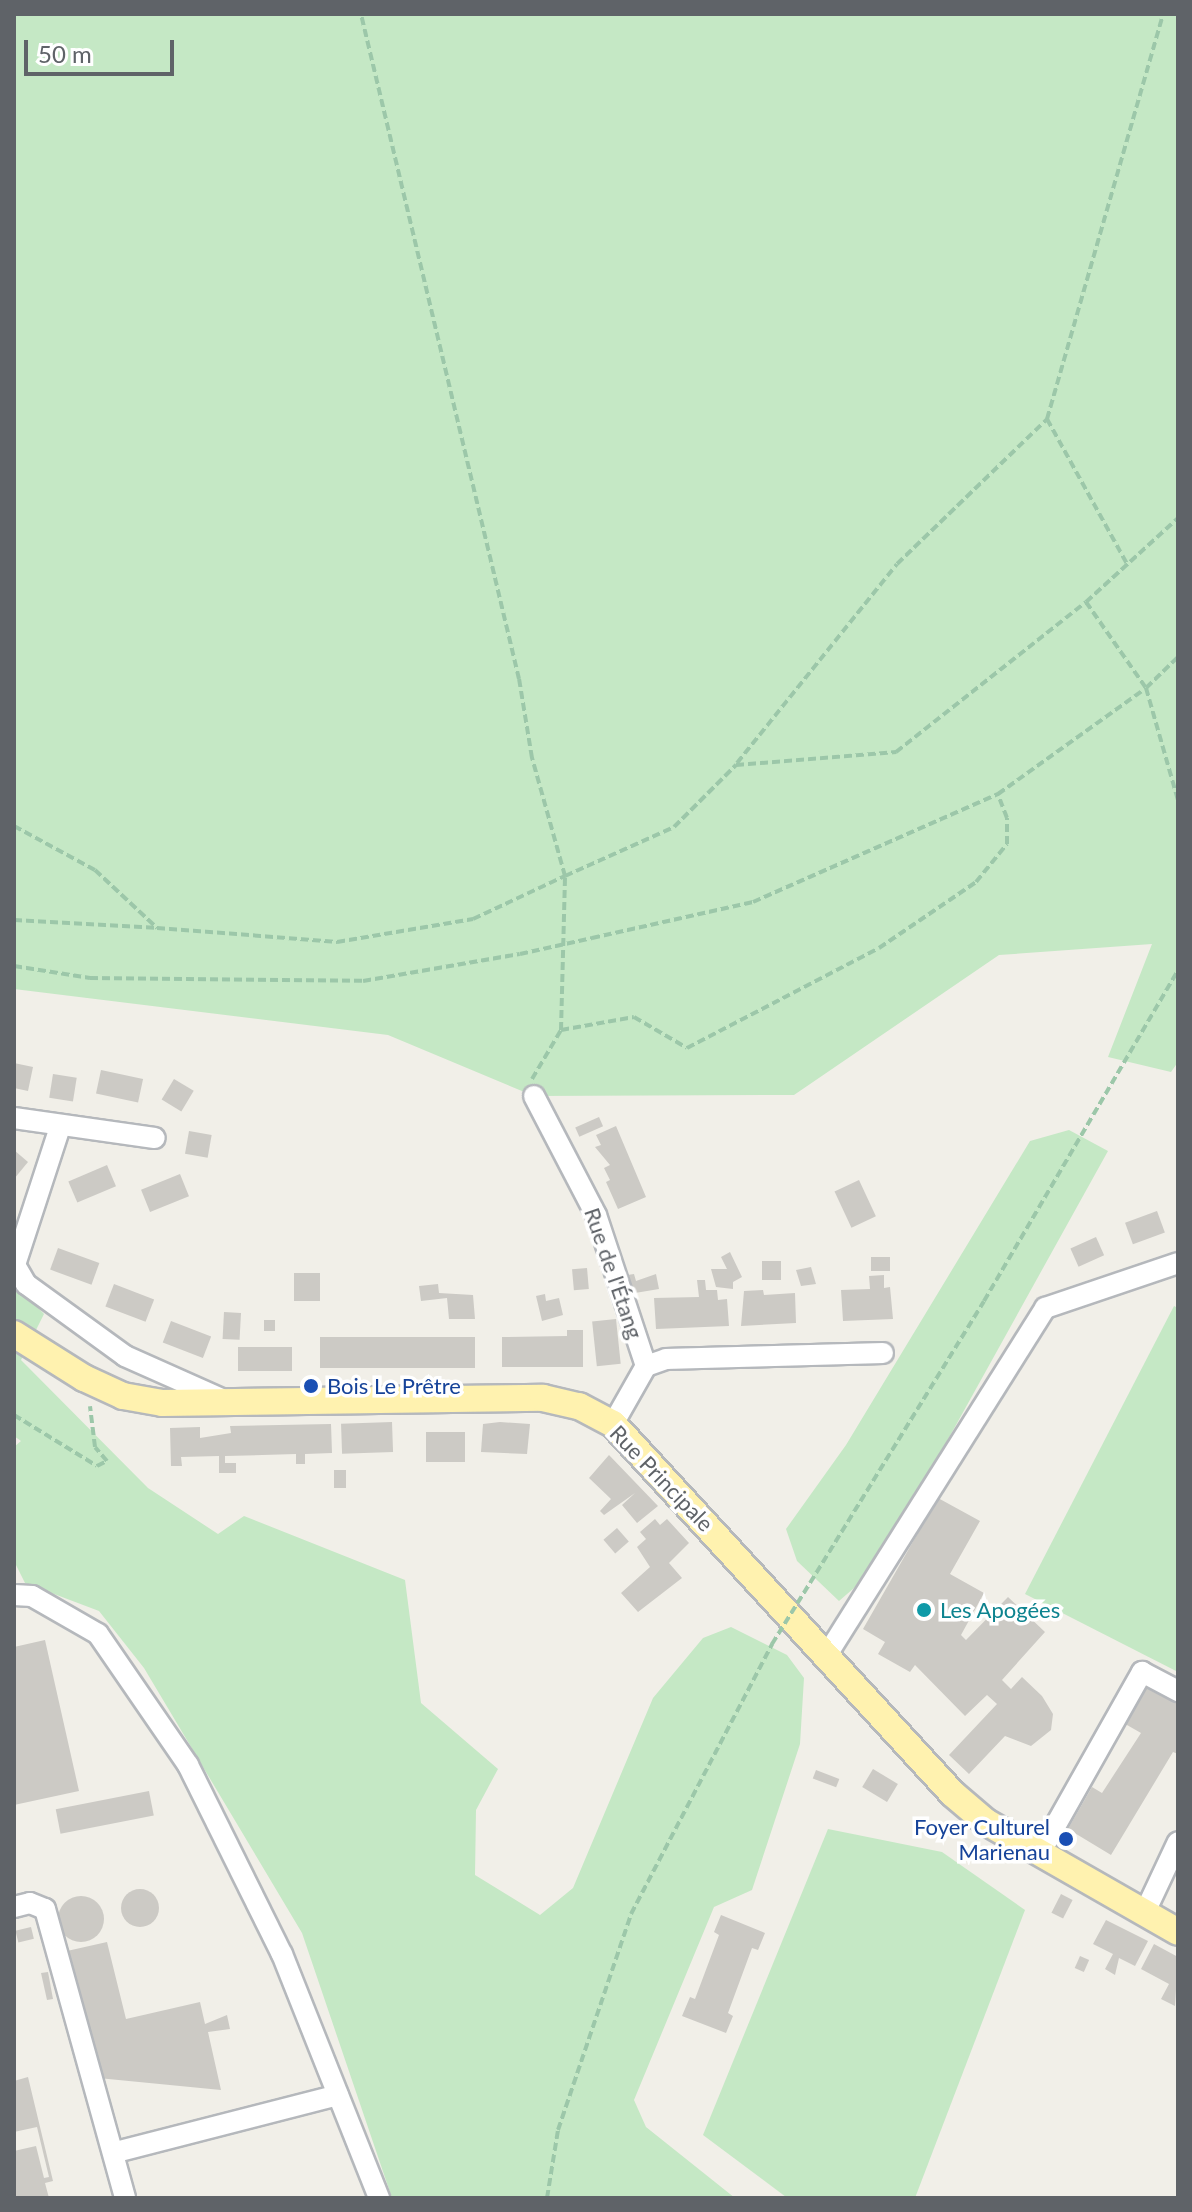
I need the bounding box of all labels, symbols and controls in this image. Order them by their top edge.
scale bar [28,24,178,74]
text: 50 m [38,39,92,68]
street label: Rue de l'Étang [579,1204,649,1342]
place label: Bois Le Prêtre [327,1373,461,1399]
marker: Bois Le Prêtre [302,1377,320,1395]
street label: Rue Principale [605,1419,719,1537]
place label: Les Apogées [940,1597,1061,1623]
marker: Les Apogées [915,1601,933,1619]
place label: Foyer Culturel Marienau [914,1813,1050,1864]
marker: Foyer Culturel Marienau [1057,1830,1075,1848]

